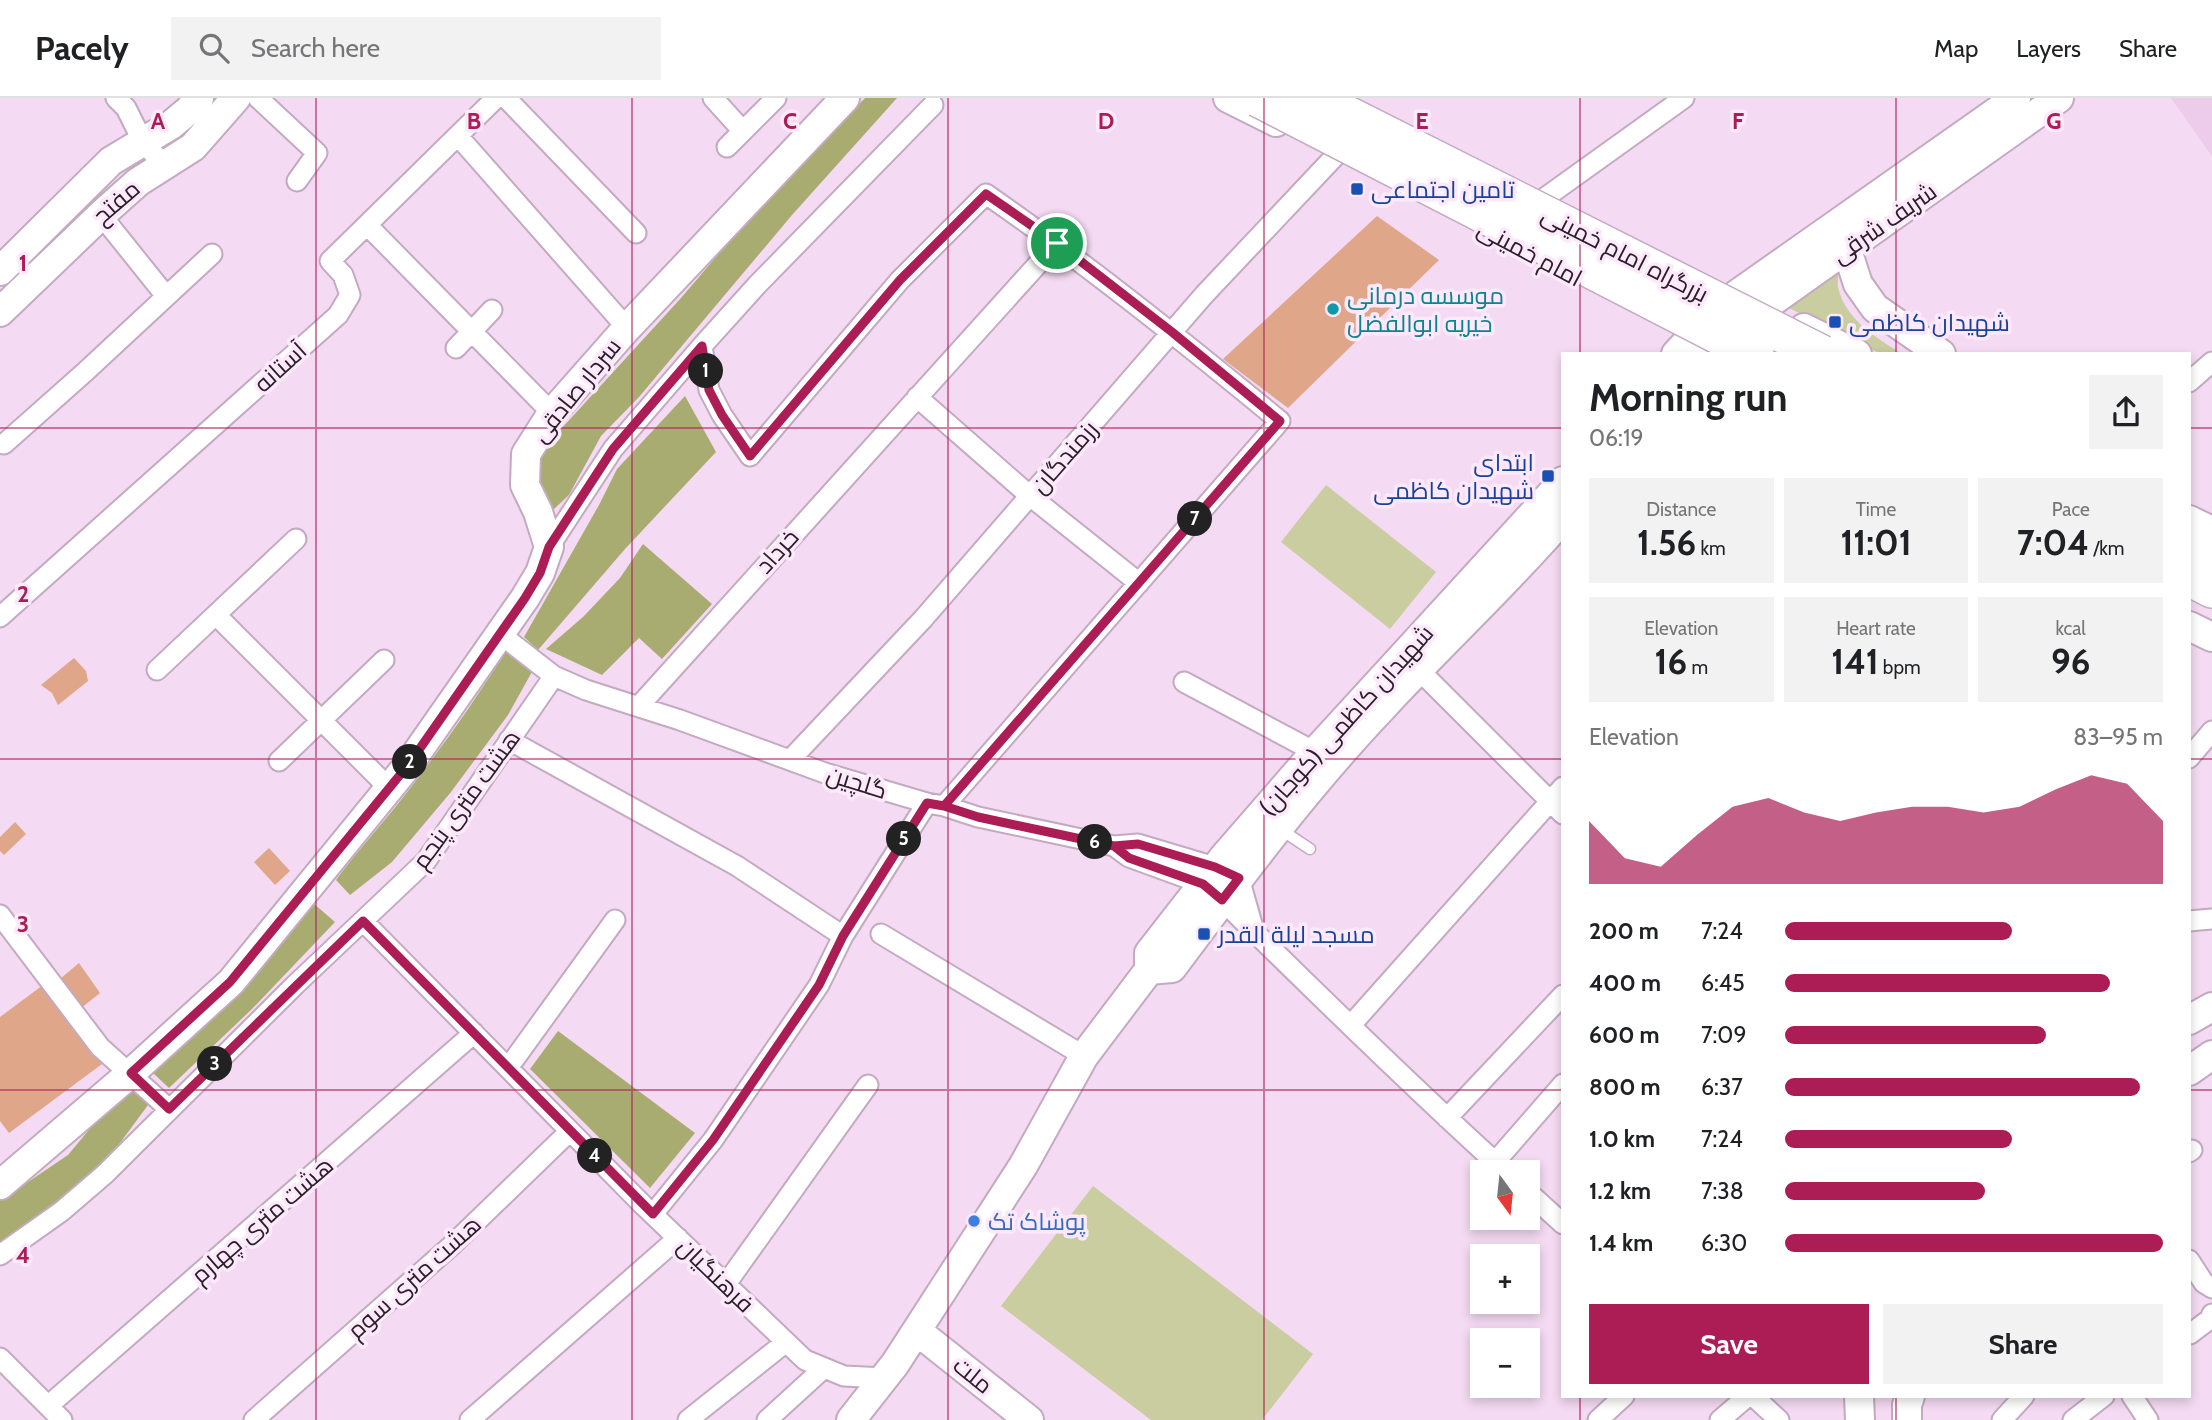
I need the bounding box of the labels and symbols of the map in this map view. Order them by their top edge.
text: A [151,107,166,135]
text: B [467,107,481,135]
text: C [783,107,797,135]
text: D [1098,107,1114,135]
text: E [1415,107,1429,135]
text: F [1732,107,1744,135]
text: G [2046,107,2062,135]
street label: مفتح [87,174,147,232]
place label: تامین اجتماعی [1371,175,1515,204]
street label: شریف شرقی [1826,176,1942,270]
marker: تامین اجتماعی [1349,181,1365,197]
street label: بزرگراه امام خمینی [1536,199,1713,310]
pin [1027,213,1087,273]
street label: امام خمینی [1472,213,1587,294]
text: 1 [19,249,27,277]
place label: موسسه درمانی خیریه ابوالفضل [1347,281,1504,338]
marker: موسسه درمانی خیریه ابوالفضل [1325,301,1341,317]
place label: شهیدان کاظمی [1849,308,2010,337]
marker: شهیدان کاظمی [1827,314,1843,330]
street label: سردار صادقی [525,332,627,448]
street label: آستانه [248,336,313,398]
pin: 1 [688,354,724,388]
street label: رزمندگان [1024,415,1104,499]
place label: ابتدای شهیدان کاظمی [1373,448,1534,505]
marker: ابتدای شهیدان کاظمی [1540,468,1556,484]
pin: 7 [1178,502,1212,536]
street label: خرداد [749,523,805,579]
text: 2 [17,580,29,608]
street label: شهیدان کاظمی (کوجان) [1253,619,1439,821]
street label: هشت متری پنجم [406,724,528,875]
pin: 2 [392,744,428,780]
street label: گلچین [823,759,891,807]
pin: 5 [886,822,922,856]
pin: 6 [1078,824,1112,860]
text: 3 [17,910,29,938]
place label: مسجد لیلة القدر [1216,920,1375,949]
marker: مسجد لیلة القدر [1196,926,1212,942]
pin: 3 [198,1046,232,1082]
pin: 4 [578,1138,612,1174]
street label: هشت متری چهارم [185,1150,340,1291]
north arrow [1470,1160,1540,1230]
place label: پوشاک تک [988,1207,1086,1238]
street label: هشت متری سوم [341,1209,488,1346]
marker: پوشاک تک [966,1213,982,1229]
street label: فرهنگیان [672,1232,760,1318]
text: 4 [16,1241,30,1269]
street label: ملت [947,1350,999,1400]

